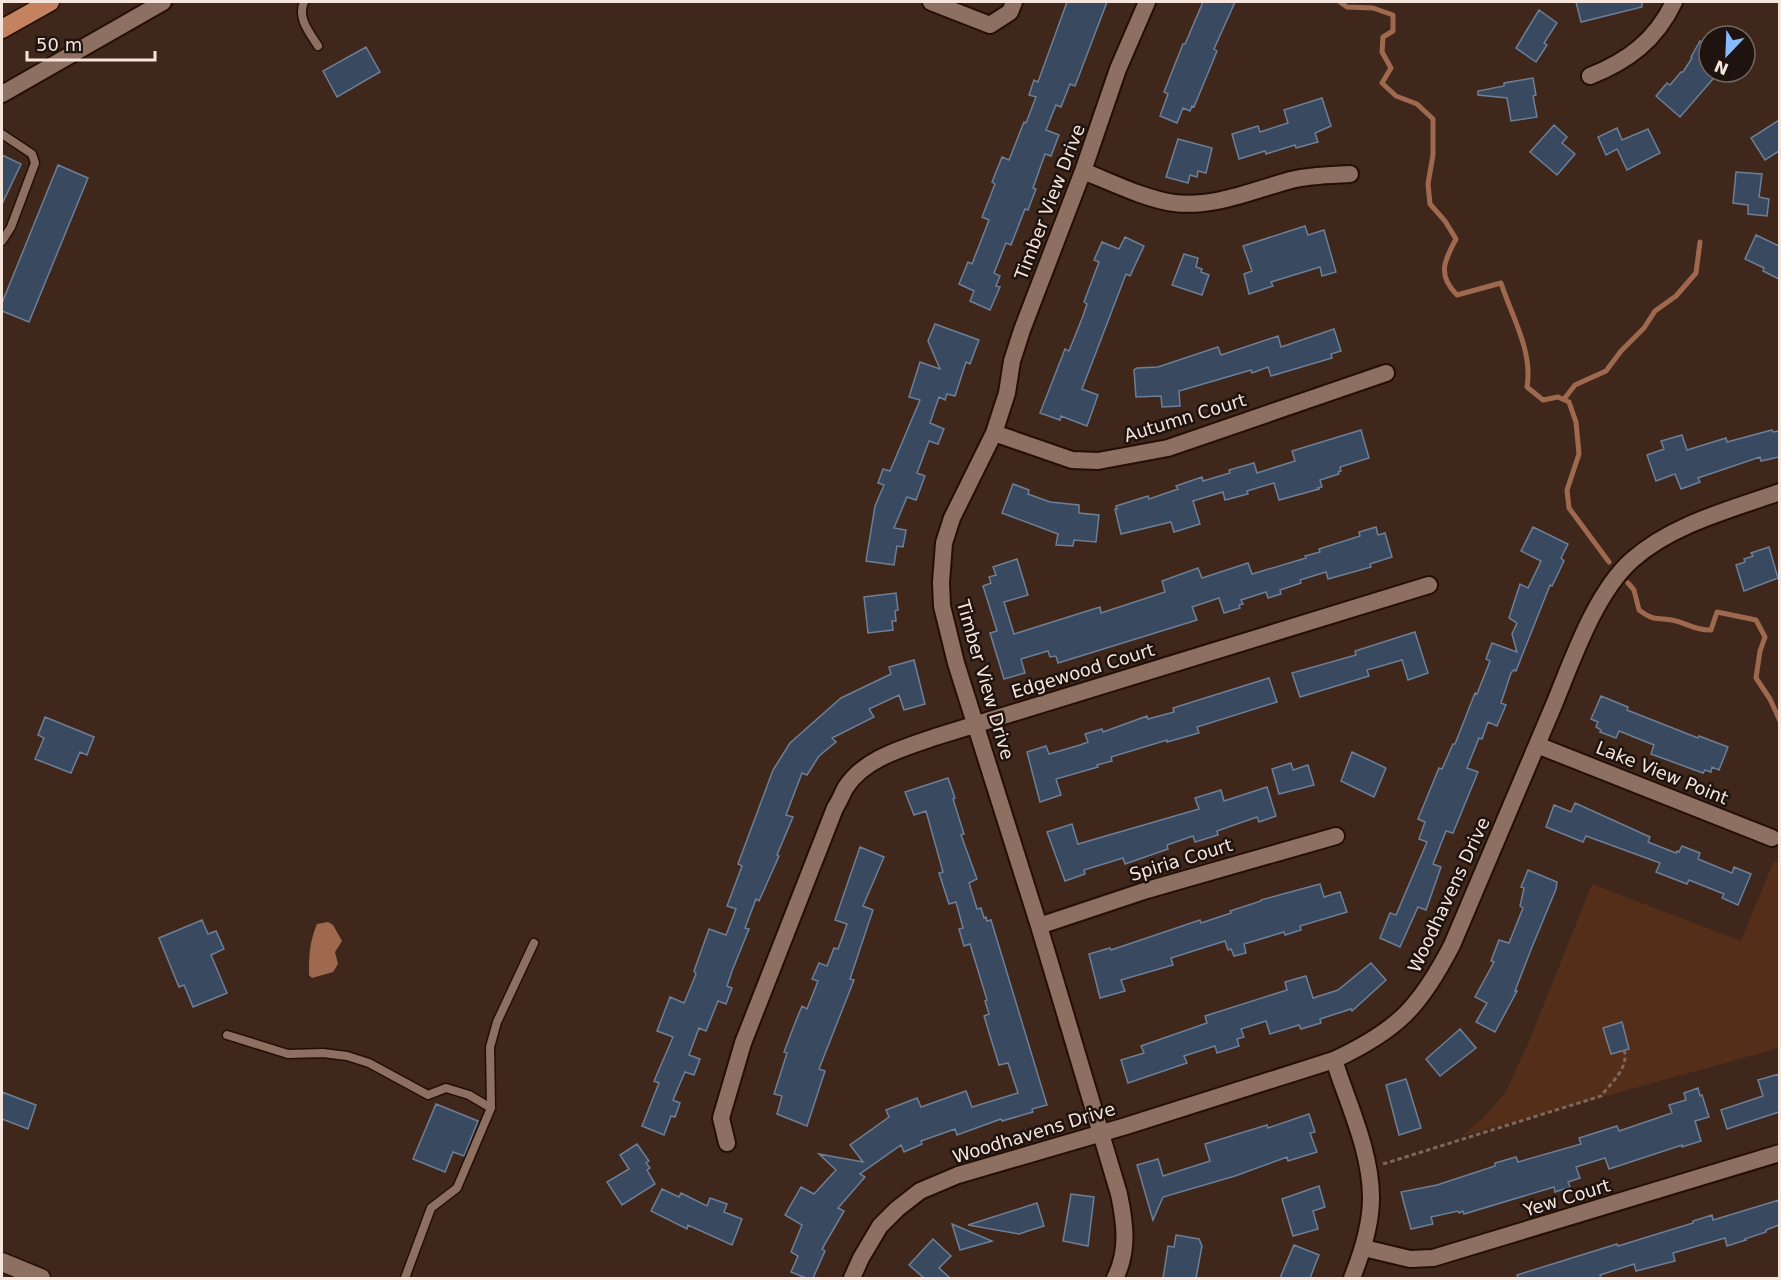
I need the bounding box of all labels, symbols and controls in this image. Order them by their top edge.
scale bar [27,24,154,62]
north arrow [1697,24,1757,84]
text: 50 m [36,34,82,55]
text: N [1711,56,1731,79]
street label: Timber View Drive [1010,121,1089,284]
street label: Autumn Court [1121,389,1248,446]
street label: Timber View Drive [952,597,1018,762]
street label: Edgewood Court [1009,639,1157,702]
street label: Lake View Point [1593,736,1731,809]
street label: Woodhavens Drive [1403,814,1494,976]
street label: Spiria Court [1127,834,1235,885]
street label: Woodhavens Drive [950,1098,1118,1167]
street label: Yew Court [1520,1174,1613,1221]

